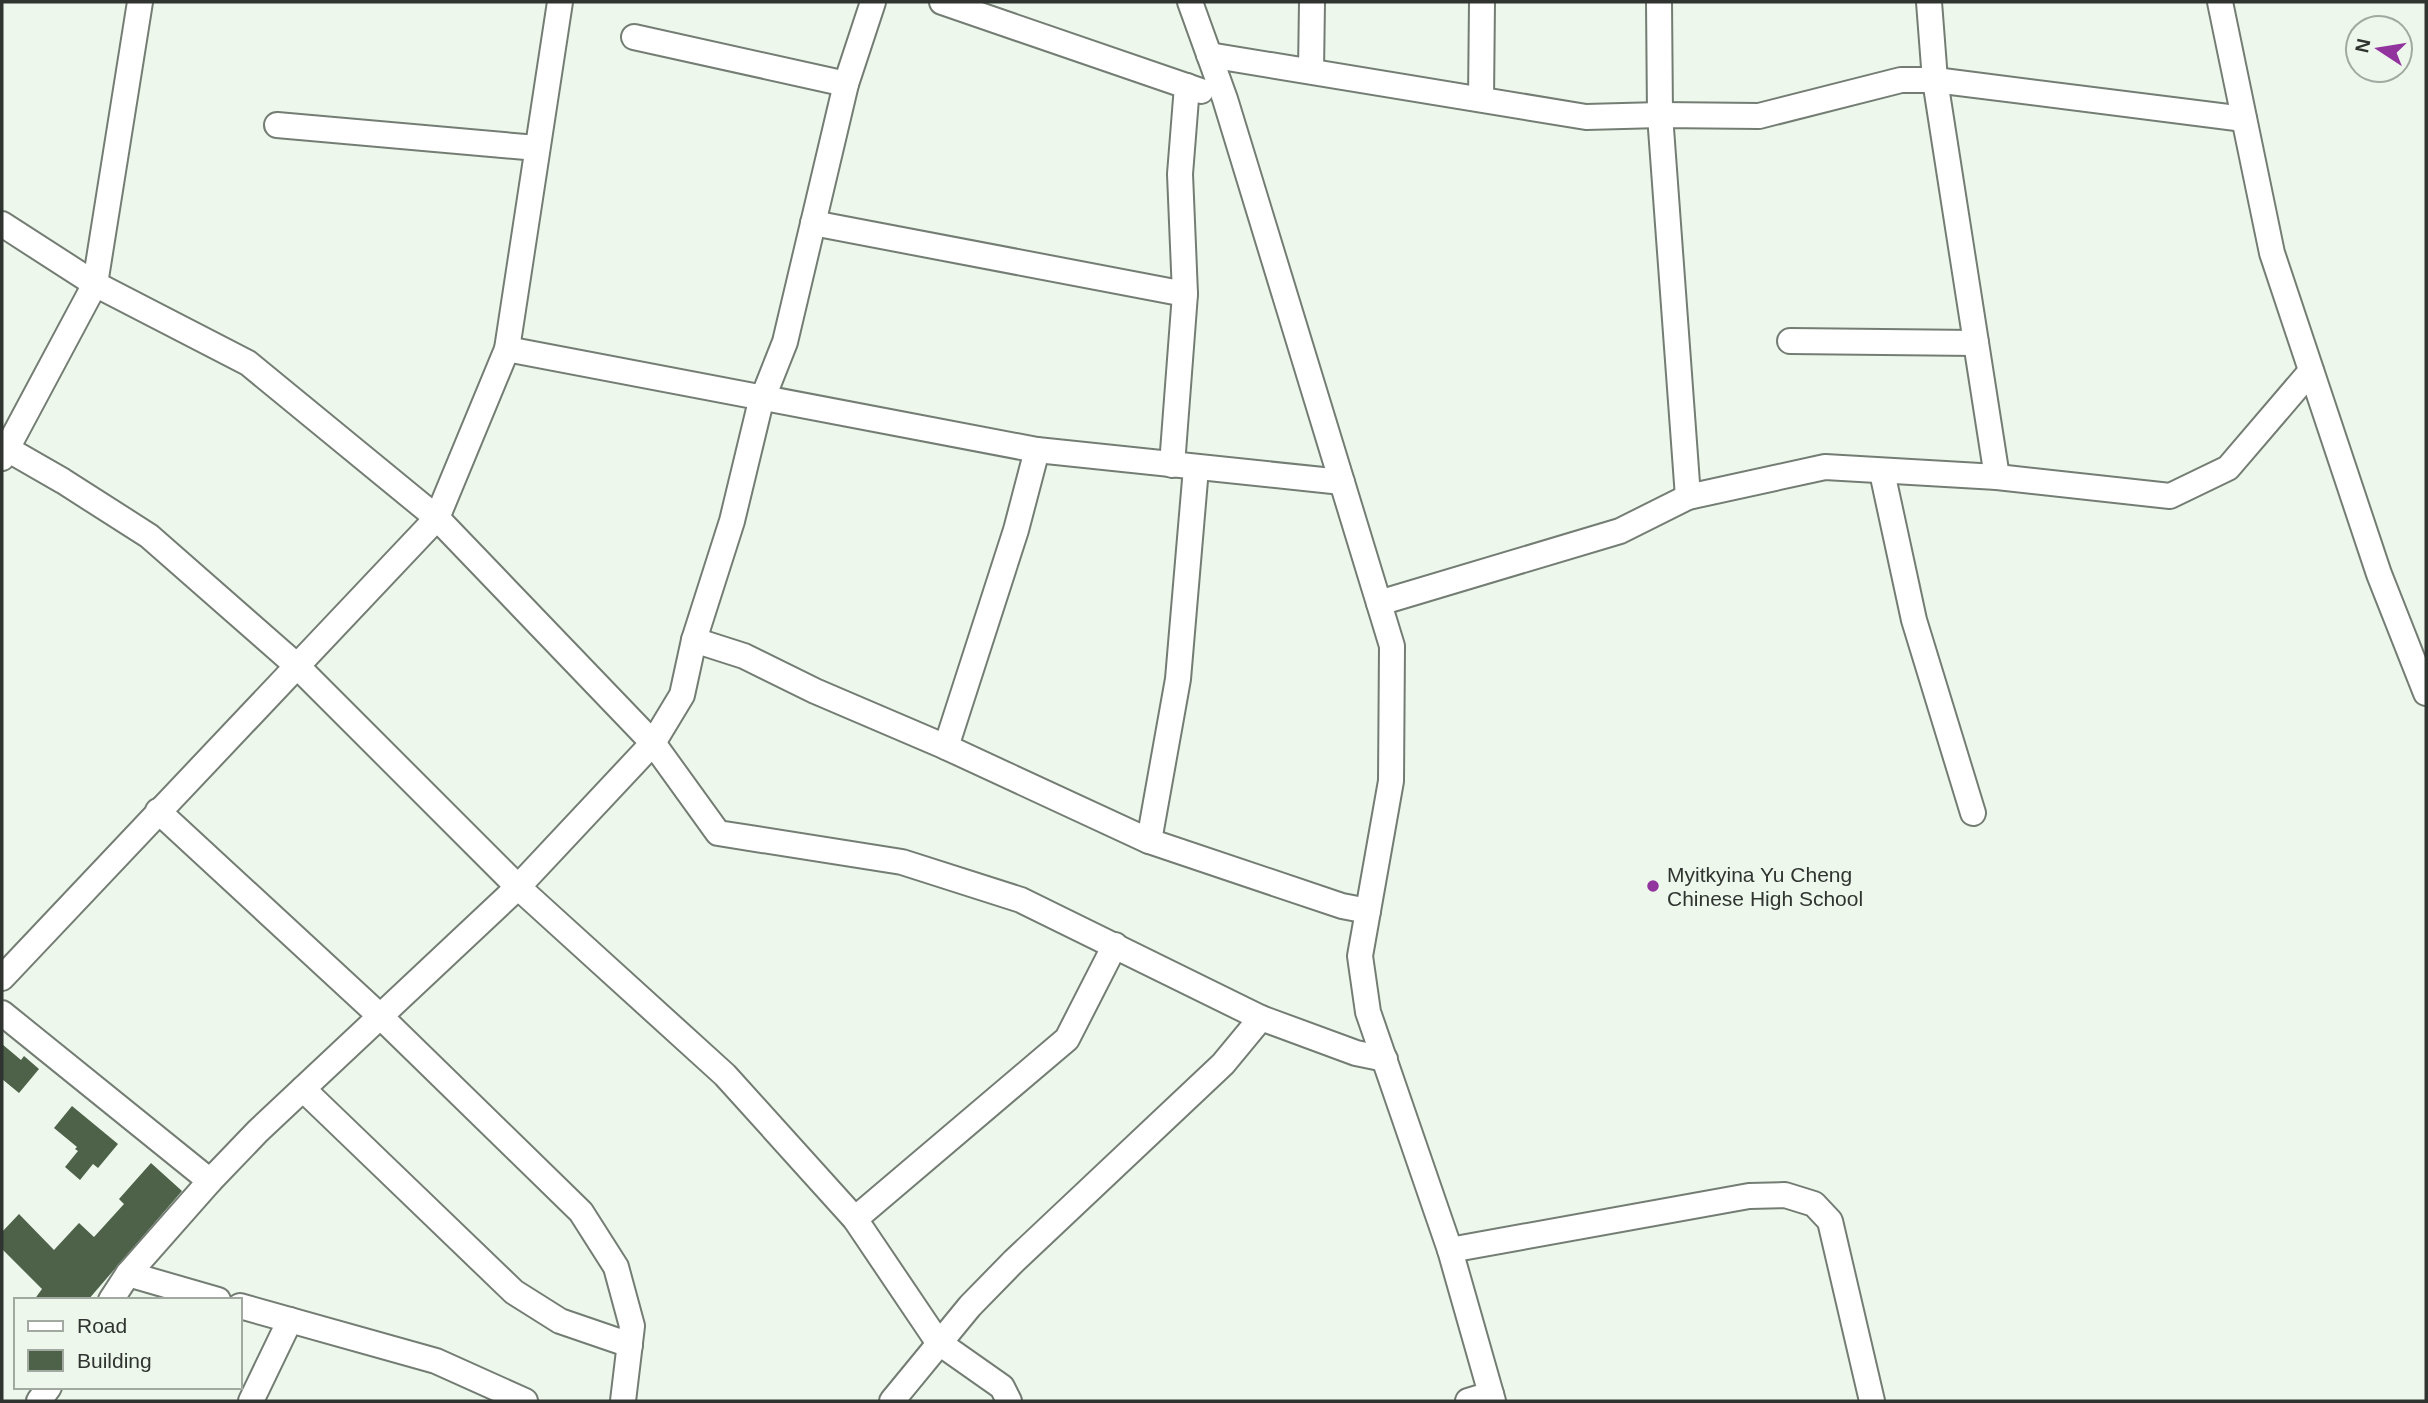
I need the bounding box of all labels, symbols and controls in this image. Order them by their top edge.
north arrow [2344,14,2414,84]
text: N [2351,37,2375,54]
place label: Myitkyina Yu Cheng Chinese High School [1667,863,1863,910]
marker: Myitkyina Yu Cheng Chinese High School [1645,878,1661,894]
legend [14,1298,242,1389]
text: Road [77,1314,127,1337]
text: Building [77,1349,152,1372]

